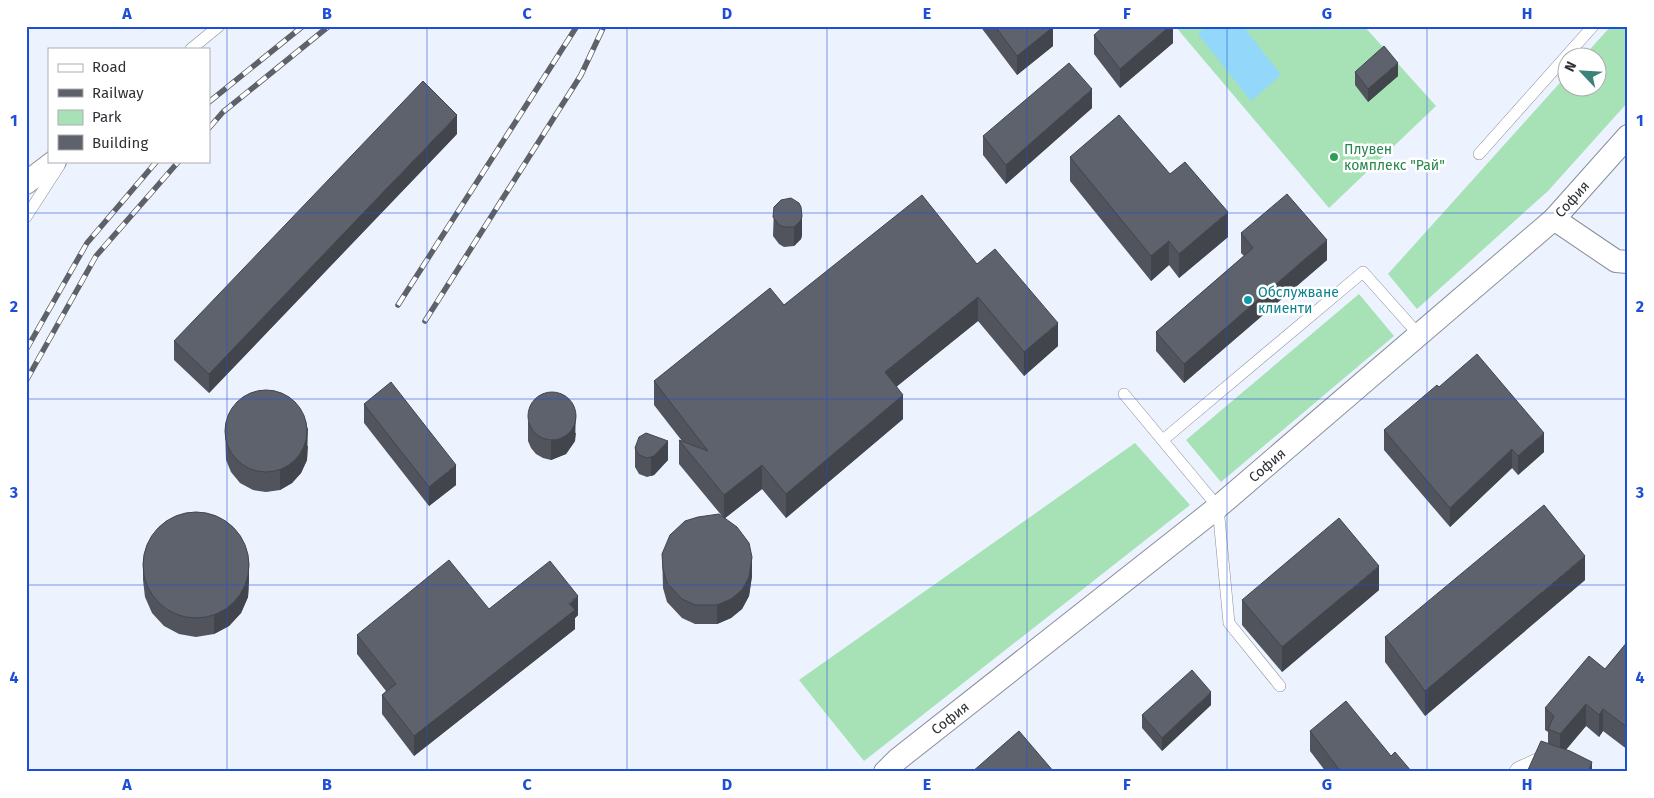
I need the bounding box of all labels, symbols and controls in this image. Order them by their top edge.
text: A [121,4,132,23]
text: B [322,4,332,23]
text: C [522,4,532,23]
text: D [722,4,732,23]
text: E [923,4,931,23]
text: F [1123,4,1131,23]
text: G [1322,4,1332,23]
text: H [1522,4,1532,23]
legend [48,48,210,162]
north arrow [1556,48,1606,98]
text: Road [92,58,127,76]
text: N [1561,59,1580,75]
text: Railway [92,84,144,102]
text: Park [92,108,122,126]
text: 1 [10,111,18,130]
text: 1 [1636,111,1644,130]
text: Building [92,134,148,152]
place label: Плувен комплекс "Рай" [1344,141,1445,174]
marker: Плувен комплекс "Рай" [1328,151,1340,163]
street label: София [1552,178,1593,221]
place label: Обслужване клиенти [1258,284,1339,317]
marker: Обслужване клиенти [1242,294,1254,306]
text: 2 [10,297,18,316]
text: 2 [1636,297,1644,316]
street label: София [1245,445,1289,486]
text: 3 [9,483,18,502]
text: 3 [1635,483,1644,502]
text: 4 [9,668,19,687]
text: 4 [1635,668,1645,687]
street label: София [928,698,973,738]
text: A [121,775,132,794]
text: B [322,775,332,794]
text: C [522,775,532,794]
text: D [722,775,732,794]
text: E [923,775,931,794]
text: F [1123,775,1131,794]
text: G [1322,775,1332,794]
text: H [1522,775,1532,794]

